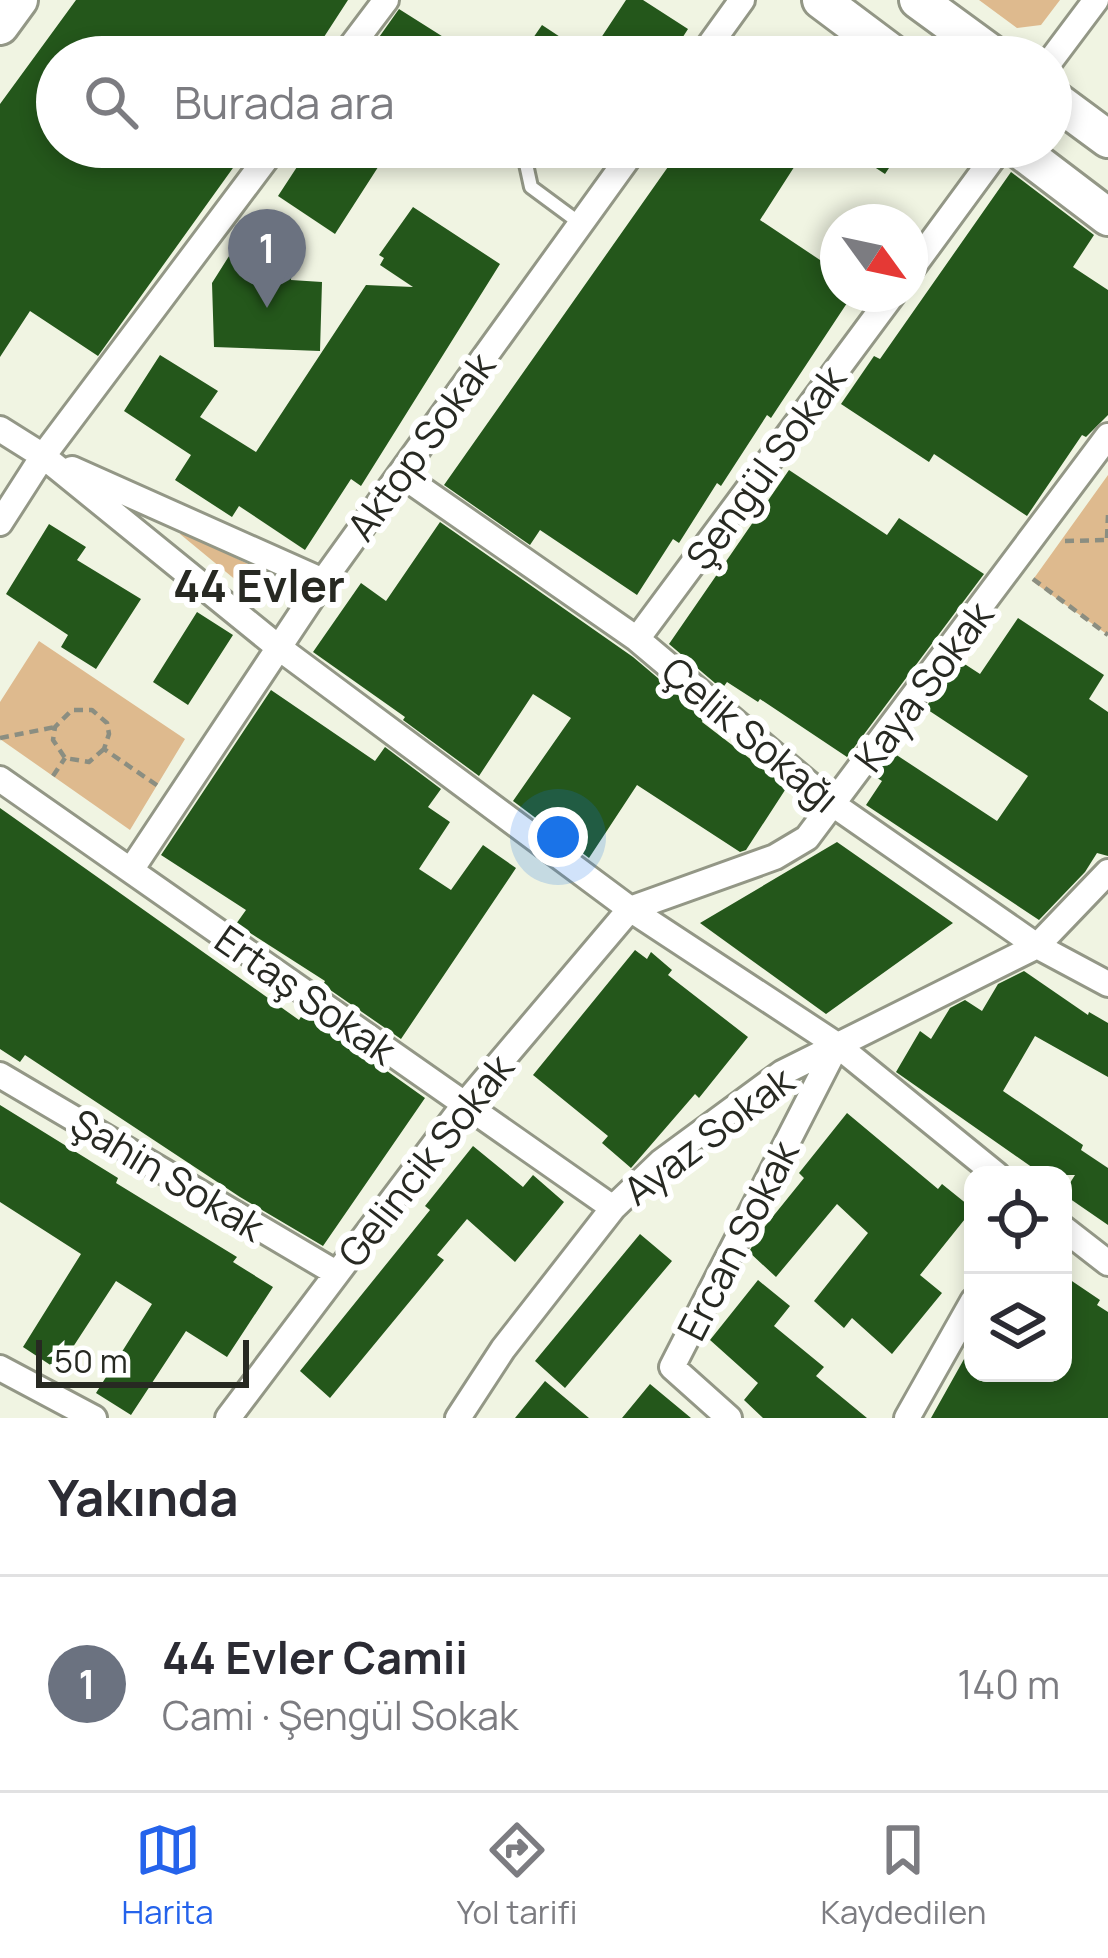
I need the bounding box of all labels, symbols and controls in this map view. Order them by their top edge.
search box [36,36,1072,168]
icon: search [78,69,144,135]
text: Burada ara [174,71,395,133]
north arrow [820,204,928,312]
pin: 1 [228,209,306,308]
street label: Aktop Sokak [333,340,508,551]
street label: Şengül Sokak [673,353,858,580]
district label: 44 Evler [173,554,345,616]
street label: Kaya Sokak [841,588,1006,782]
street label: Çelik Sokağı [651,644,851,824]
your location [528,807,588,867]
street label: Ertaş Sokak [205,912,409,1077]
street label: Gelincik Sokak [325,1041,526,1278]
street label: Ayaz Sokak [612,1052,805,1217]
street label: Şahin Sokak [61,1095,276,1254]
street label: Ercan Sokak [664,1129,811,1349]
map controls [964,1166,1072,1382]
button: locate [964,1166,1072,1274]
button: layers [964,1274,1072,1382]
scale bar [36,1334,249,1387]
text: 50 m [54,1338,128,1383]
text: Yakında [48,1462,239,1531]
text: 44 Evler Camii [162,1626,468,1688]
text: 1 [78,1657,96,1711]
text: 140 m [957,1657,1060,1711]
text: Cami · Şengül Sokak [162,1688,518,1742]
tab: Harita [122,1817,214,1934]
tab: Yol tarifi [457,1817,577,1934]
tab: Kaydedilen [821,1817,986,1934]

